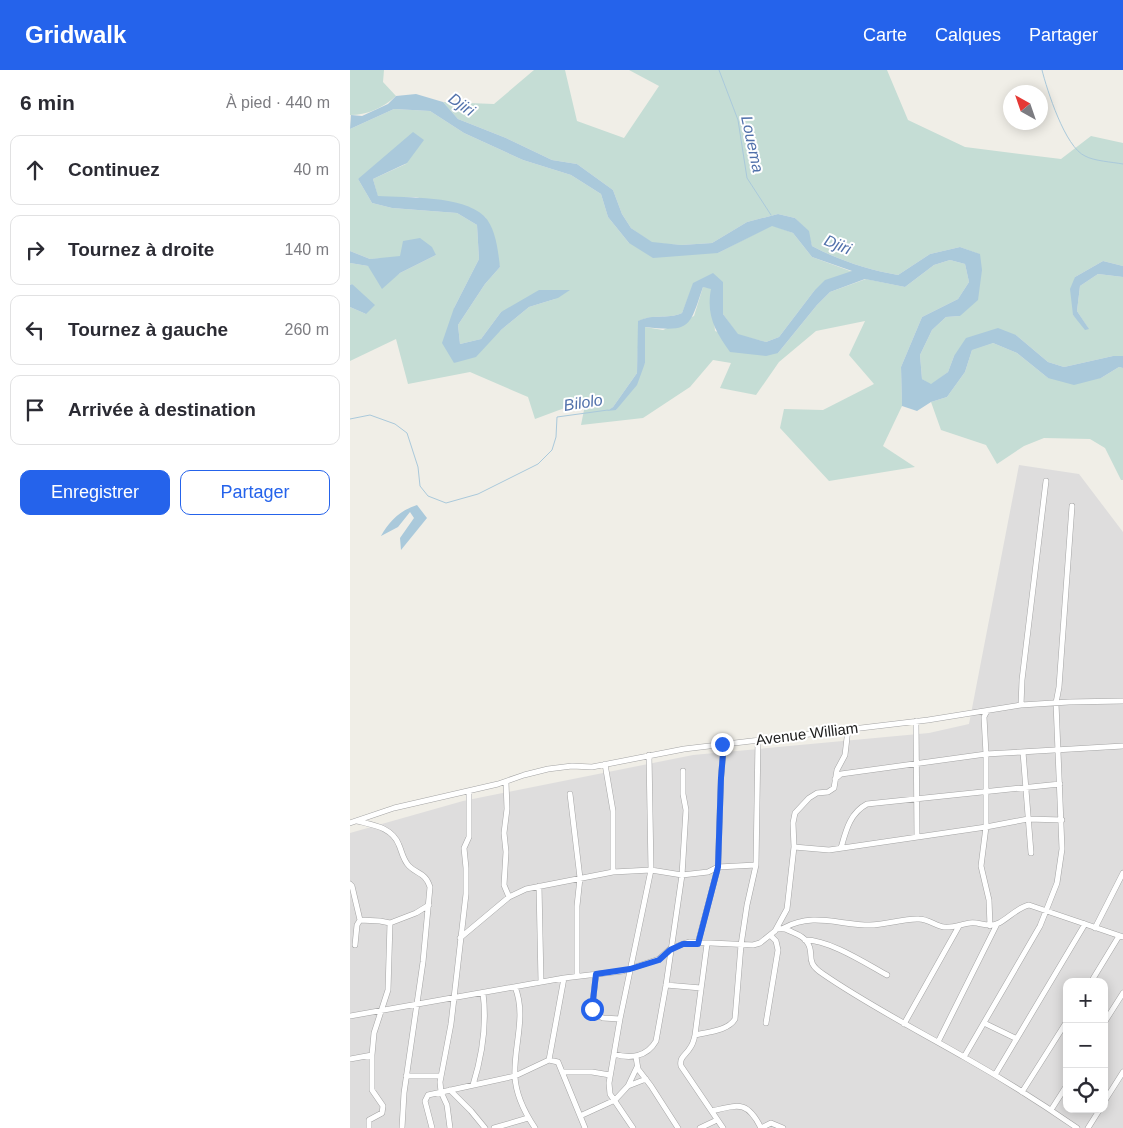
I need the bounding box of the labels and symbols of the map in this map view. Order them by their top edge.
north arrow [1003,85,1048,130]
water label: Djiri [446,90,478,120]
water label: Louema [738,114,767,174]
water label: Djiri [822,231,854,258]
water label: Bilolo [562,391,604,414]
street label: Avenue William [755,719,859,748]
route end [711,733,734,756]
route start [581,998,604,1021]

